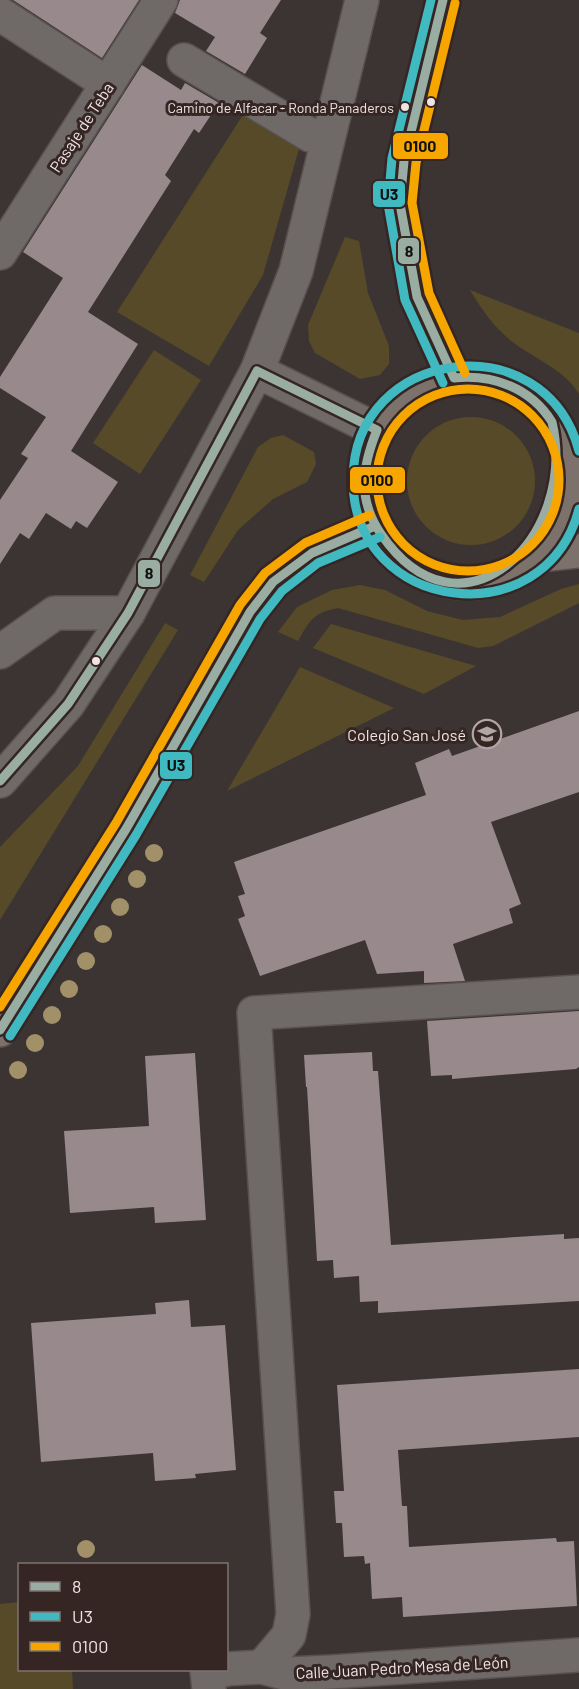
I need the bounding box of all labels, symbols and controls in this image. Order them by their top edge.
street label: Pasaje de Teba [45,79,117,175]
unlabelled marker [425,96,437,108]
place label: Camino de Alfacar - Ronda Panaderos [167,99,394,116]
marker: Camino de Alfacar - Ronda Panaderos [399,101,411,113]
line badge: 0100 [392,132,449,160]
text: 0100 [404,136,436,155]
line badge: U3 [372,180,406,208]
text: U3 [380,184,398,203]
line badge: 8 [397,237,420,265]
text: 8 [405,241,414,260]
line badge: 0100 [349,466,406,494]
text: 0100 [361,470,393,489]
line badge: 8 [137,559,161,588]
text: 8 [145,563,154,582]
unlabelled marker [90,655,102,667]
school or university icon: Colegio San José [471,718,503,750]
place label: Colegio San José [347,725,466,744]
line badge: U3 [159,751,193,780]
text: U3 [167,755,185,774]
legend [18,1563,228,1671]
text: 8 [72,1575,81,1597]
text: U3 [72,1605,93,1627]
text: 0100 [72,1635,108,1657]
street label: Calle Juan Pedro Mesa de León [295,1652,509,1682]

